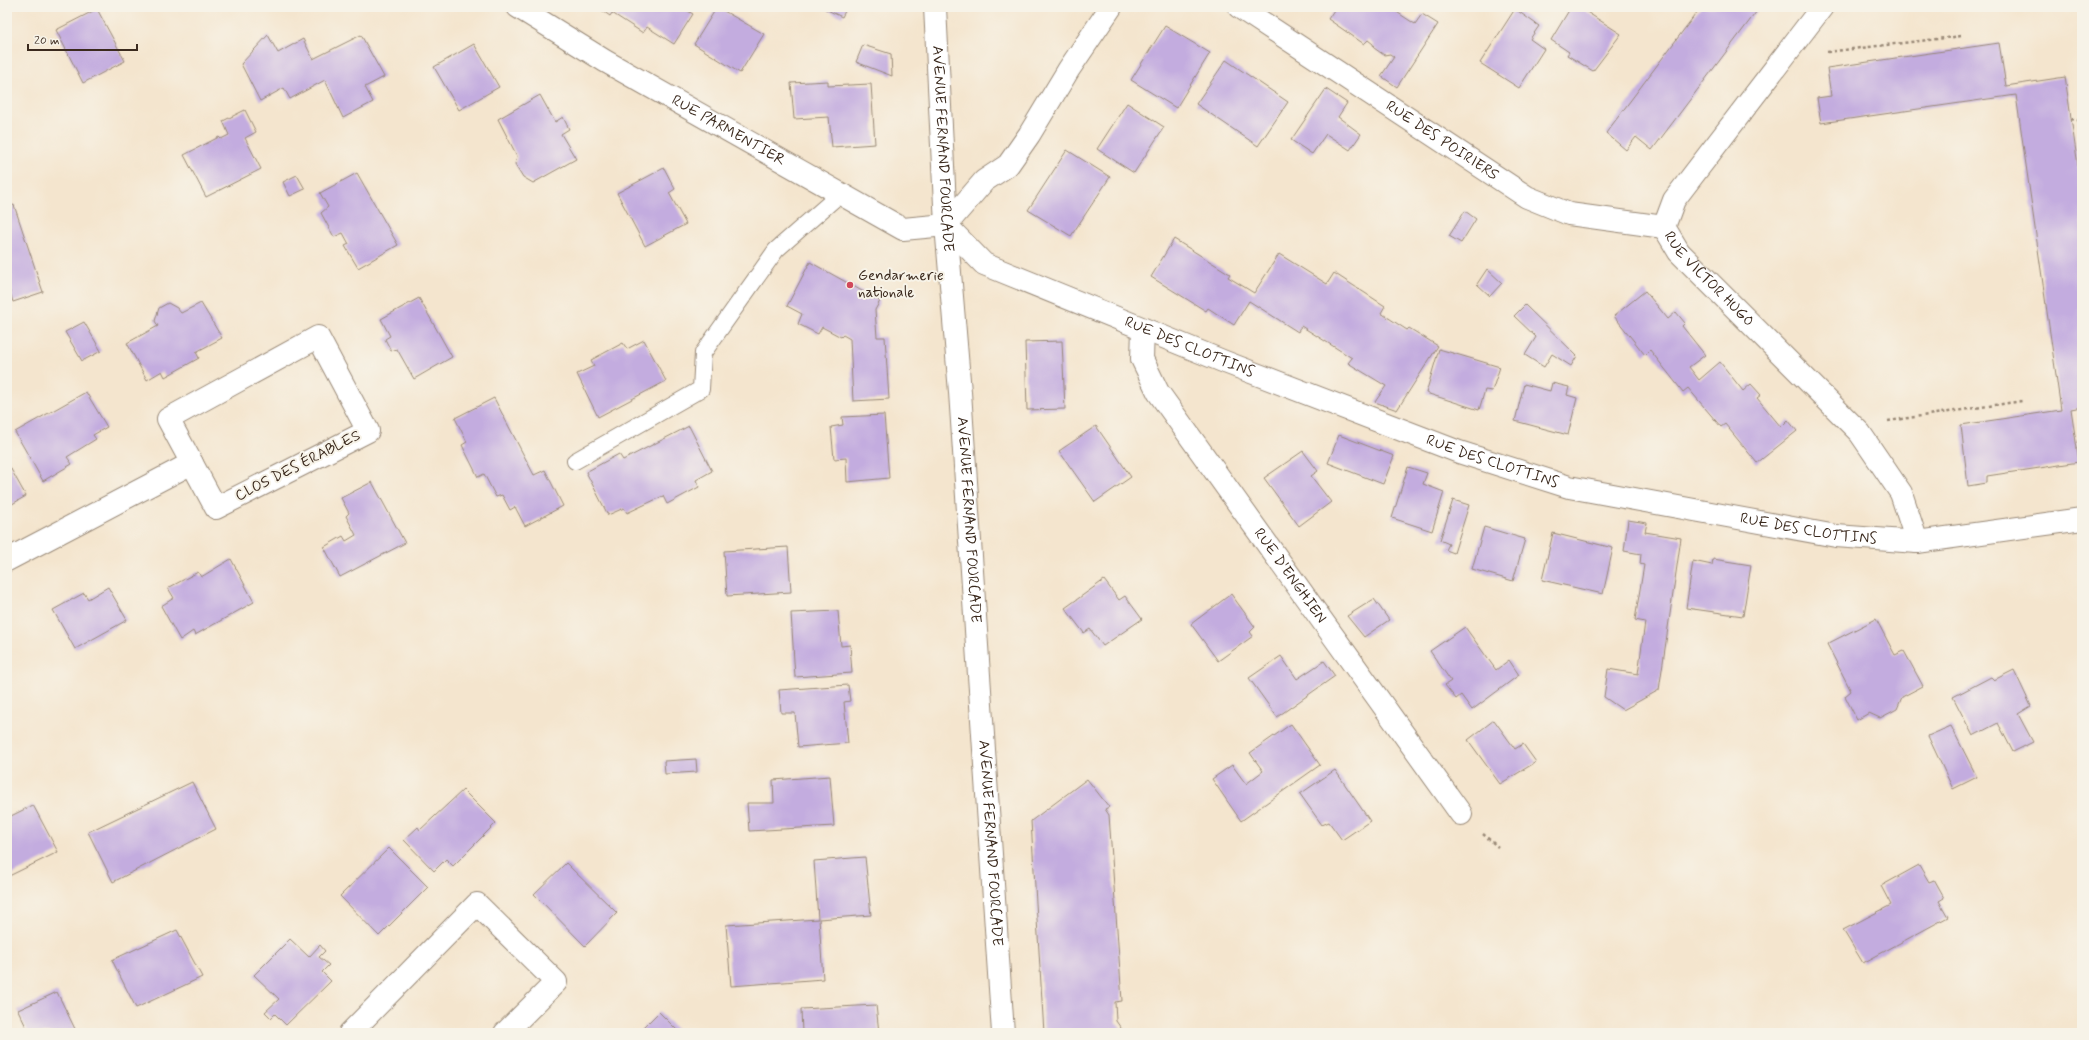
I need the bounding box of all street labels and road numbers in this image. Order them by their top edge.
street label: AVENUE FERNAND FOURCADE [927,45,958,253]
street label: RUE PARMENTIER [668,90,790,171]
street label: RUE DES POIRIERS [1382,96,1503,186]
street label: RUE VICTOR HUGO [1659,228,1758,331]
street label: RUE DES CLOTTINS [1121,312,1257,382]
street label: AVENUE FERNAND FOURCADE [952,416,985,624]
street label: CLOS DES ÉRABLES [231,425,364,506]
street label: RUE DES CLOTTINS [1423,430,1561,493]
street label: RUE DES CLOTTINS [1738,509,1878,549]
street label: RUE D'ENGHIEN [1249,524,1331,627]
street label: AVENUE FERNAND FOURCADE [973,739,1007,947]

